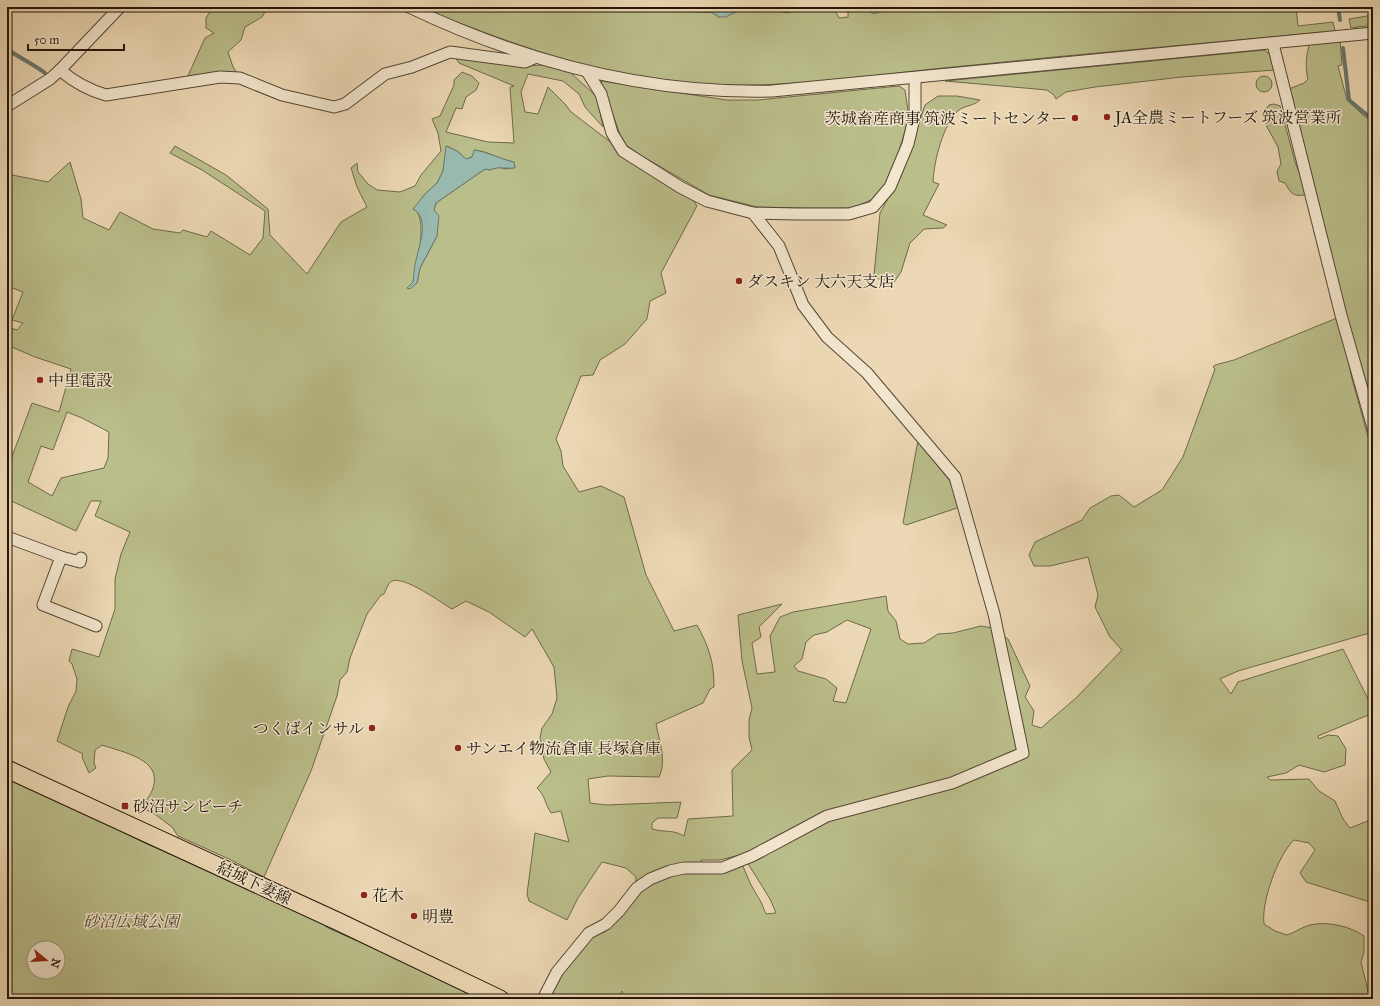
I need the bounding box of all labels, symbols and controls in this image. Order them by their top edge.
scale bar [28,26,124,52]
text: 50 m [34,33,59,47]
place label: JA全農ミートフーズ 筑波営業所 [1113,108,1342,128]
place label: 茨城畜産商事 筑波ミートセンター [825,109,1067,128]
marker: JA全農ミートフーズ 筑波営業所 [1102,112,1112,122]
marker: 茨城畜産商事 筑波ミートセンター [1070,113,1080,123]
place label: ダスキン 大六天支店 [747,272,894,291]
marker: ダスキン 大六天支店 [734,276,744,286]
place label: 中里電設 [48,371,112,390]
marker: 中里電設 [35,375,45,385]
place label: つくばインサル [253,719,364,738]
marker: つくばインサル [367,723,377,733]
place label: サンエイ物流倉庫 長塚倉庫 [466,739,661,758]
marker: サンエイ物流倉庫 長塚倉庫 [453,743,463,753]
place label: 砂沼サンビーチ [133,797,244,816]
marker: 砂沼サンビーチ [120,801,130,811]
street label: 結城下妻線 [214,857,294,909]
place label: 花木 [372,886,404,905]
marker: 花木 [359,890,369,900]
place label: 明豊 [422,907,454,926]
marker: 明豊 [409,911,419,921]
park label: 砂沼広域公園 [83,912,182,931]
north arrow [26,940,66,980]
text: N [47,956,63,970]

